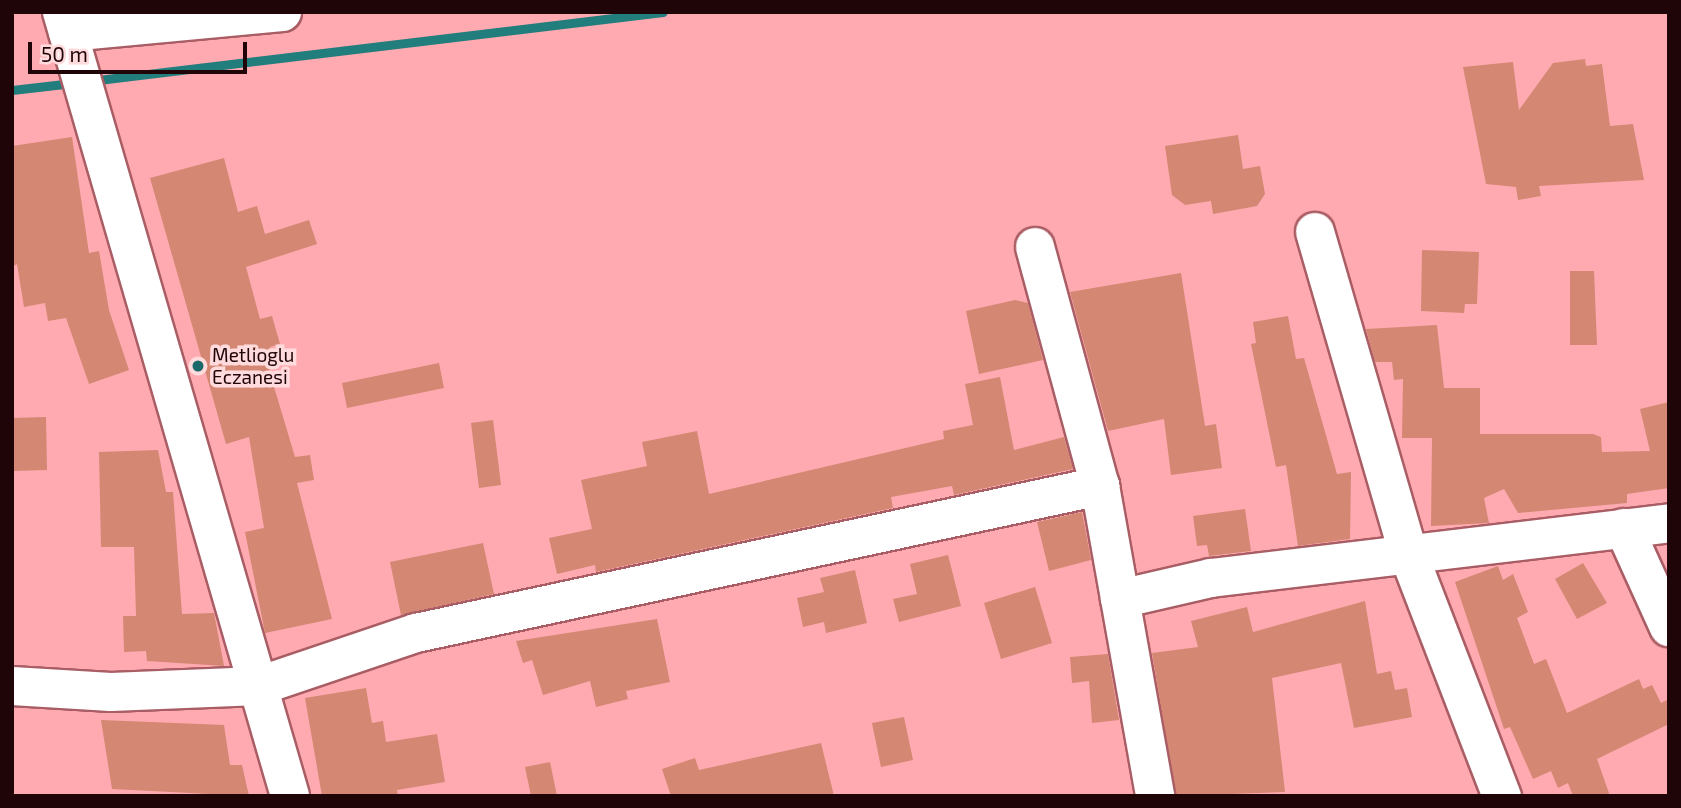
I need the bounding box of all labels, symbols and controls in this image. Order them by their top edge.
scale bar [32,28,250,72]
text: 50 m [41,41,88,66]
place label: Metlioglu Eczanesi [212,344,294,388]
marker: Metlioglu Eczanesi [190,358,206,374]

